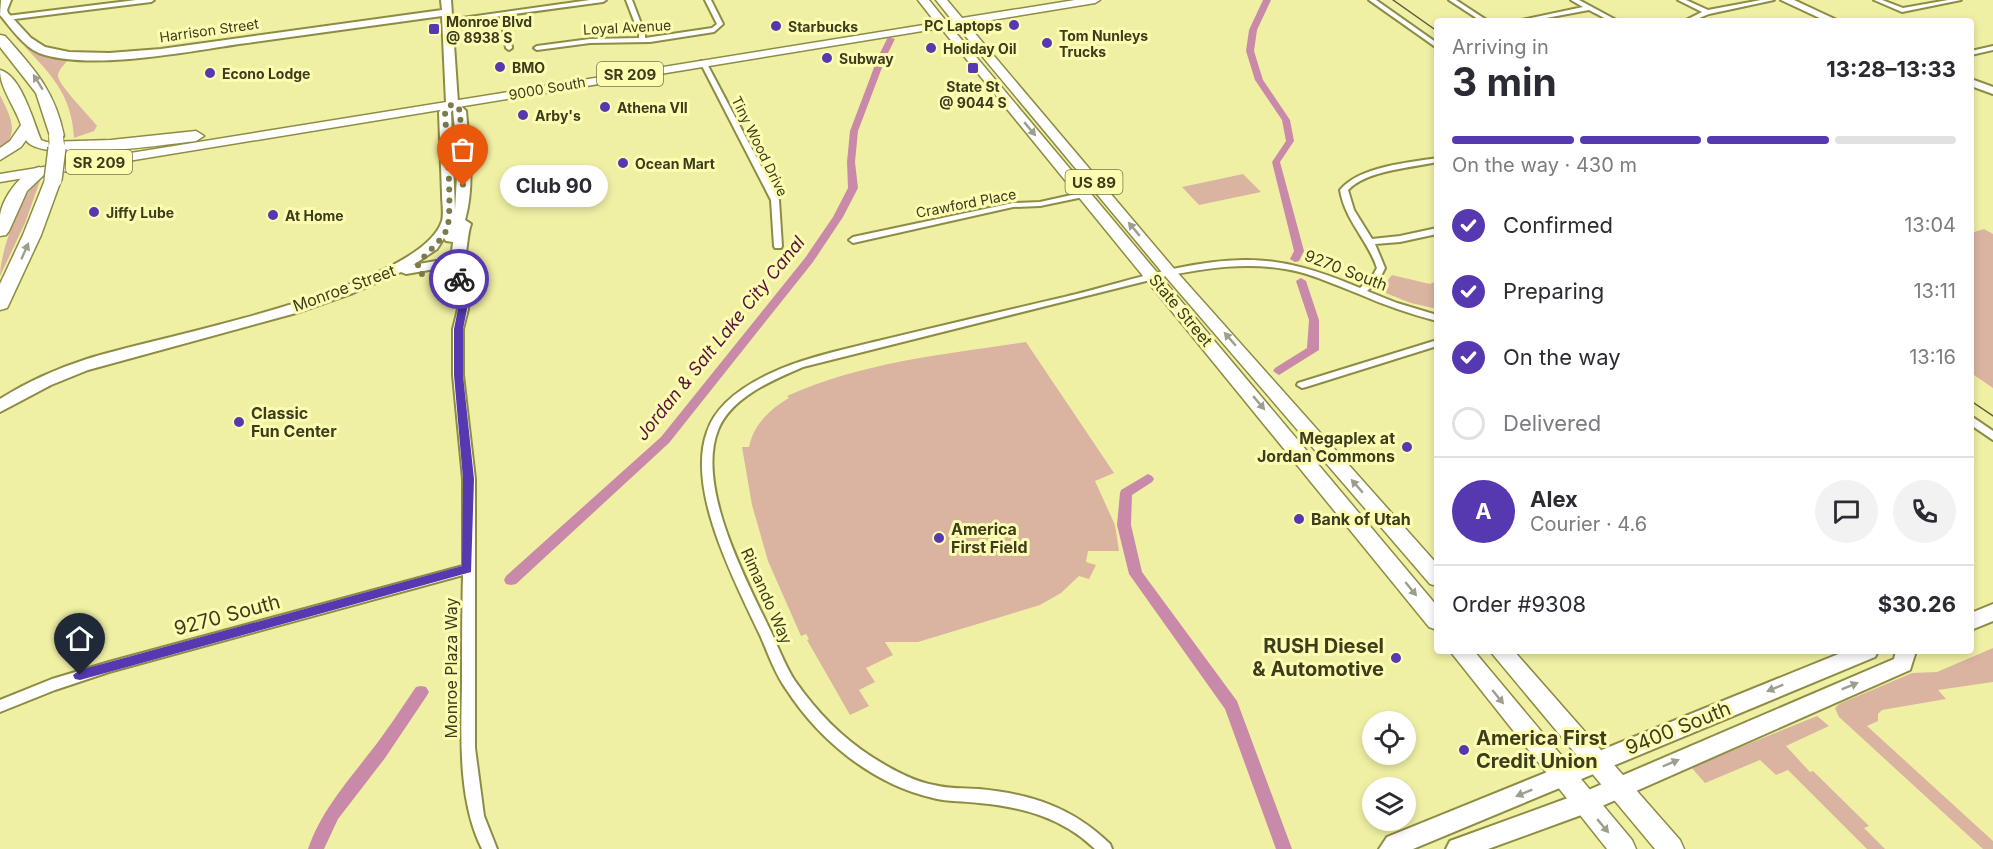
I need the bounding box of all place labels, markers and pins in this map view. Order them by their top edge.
place label: Monroe Blvd @ 8938 S [446,13,532,46]
place label: PC Laptops [924,17,1002,34]
place label: Starbucks [788,18,858,35]
marker: PC Laptops [1007,18,1021,32]
marker: Starbucks [769,19,783,33]
marker: Monroe Blvd @ 8938 S [427,22,441,36]
place label: Tom Nunleys Trucks [1059,27,1148,60]
marker: Tom Nunleys Trucks [1040,36,1054,50]
place label: Holiday Oil [943,40,1016,57]
marker: Holiday Oil [924,41,938,55]
place label: Subway [839,50,894,67]
marker: Subway [820,51,834,65]
place label: BMO [512,59,545,76]
marker: BMO [493,60,507,74]
marker: State St @ 9044 S [966,61,980,75]
place label: Econo Lodge [222,65,310,82]
marker: Econo Lodge [203,66,217,80]
place label: State St @ 9044 S [939,78,1007,111]
place label: Athena VII [617,99,688,116]
marker: Athena VII [598,100,612,114]
place label: Arby's [535,107,581,124]
marker: Arby's [516,108,530,122]
pin [437,124,488,186]
place label: Ocean Mart [635,155,715,172]
marker: Ocean Mart [616,156,630,170]
callout: Club 90 [499,165,607,207]
place label: Jiffy Lube [106,204,174,221]
marker: Jiffy Lube [87,205,101,219]
place label: At Home [285,207,344,224]
marker: At Home [266,208,280,222]
place label: Classic Fun Center [251,403,337,441]
marker: Classic Fun Center [232,415,246,429]
place label: Megaplex at Jordan Commons [1257,428,1395,466]
marker: Megaplex at Jordan Commons [1400,440,1414,454]
place label: Bank of Utah [1311,509,1411,529]
marker: Bank of Utah [1292,512,1306,526]
place label: America First Field [951,519,1028,557]
marker: America First Field [932,531,946,545]
pin [54,613,105,675]
place label: RUSH Diesel & Automotive [1252,634,1384,681]
marker: RUSH Diesel & Automotive [1389,651,1403,665]
place label: America First Credit Union [1476,726,1607,773]
marker: America First Credit Union [1457,743,1471,757]

